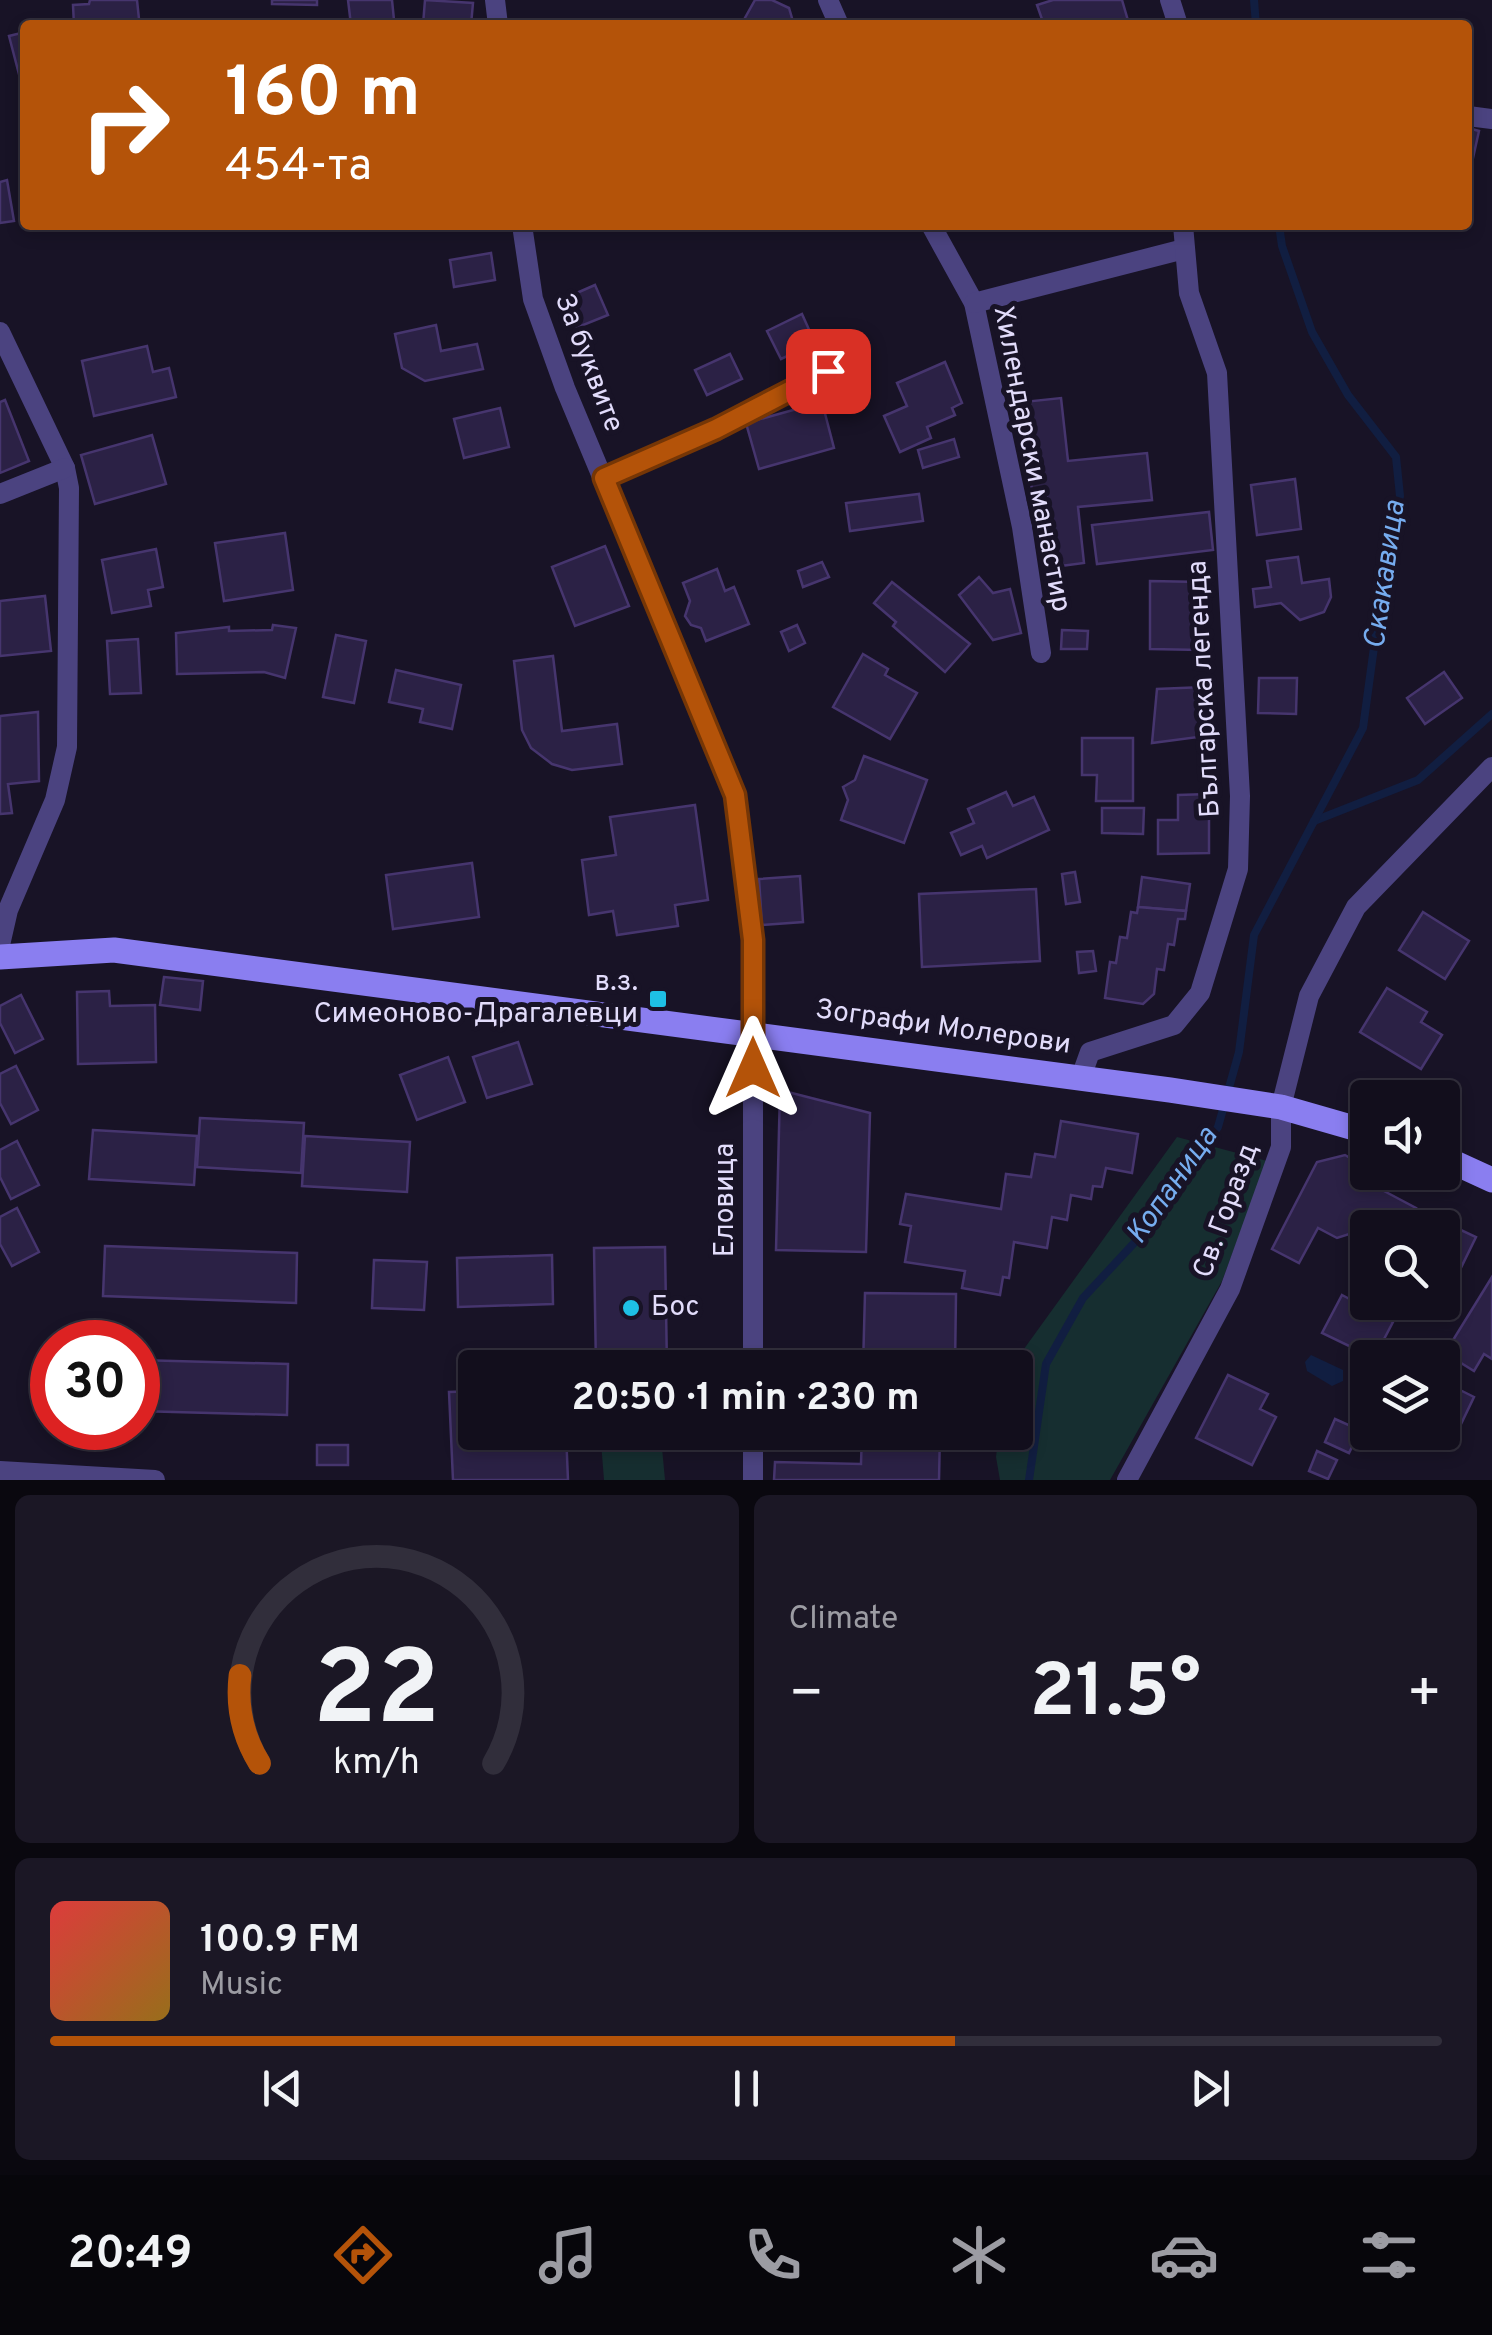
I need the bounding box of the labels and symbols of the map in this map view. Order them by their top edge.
street label: За буквите [545,289,631,437]
street label: Хилендарски манастир [984,303,1078,615]
pin [786,329,871,414]
water label: Скакавица [1357,498,1415,652]
street label: Българска легенда [1180,560,1230,818]
place label: в.з. Симеоново-Драгалевци [314,965,638,1033]
marker: в.з. Симеоново-Драгалевци [647,988,669,1010]
street label: Зографи Молерови [813,992,1073,1064]
position arrow [701,1016,805,1120]
water label: Копаница [1119,1120,1227,1252]
street label: Св. Горазд [1186,1139,1268,1283]
street label: Еловица [708,1143,744,1257]
place label: Бос [651,1290,699,1326]
marker: Бос [620,1297,642,1319]
speed limit sign: 30 [30,1320,160,1450]

